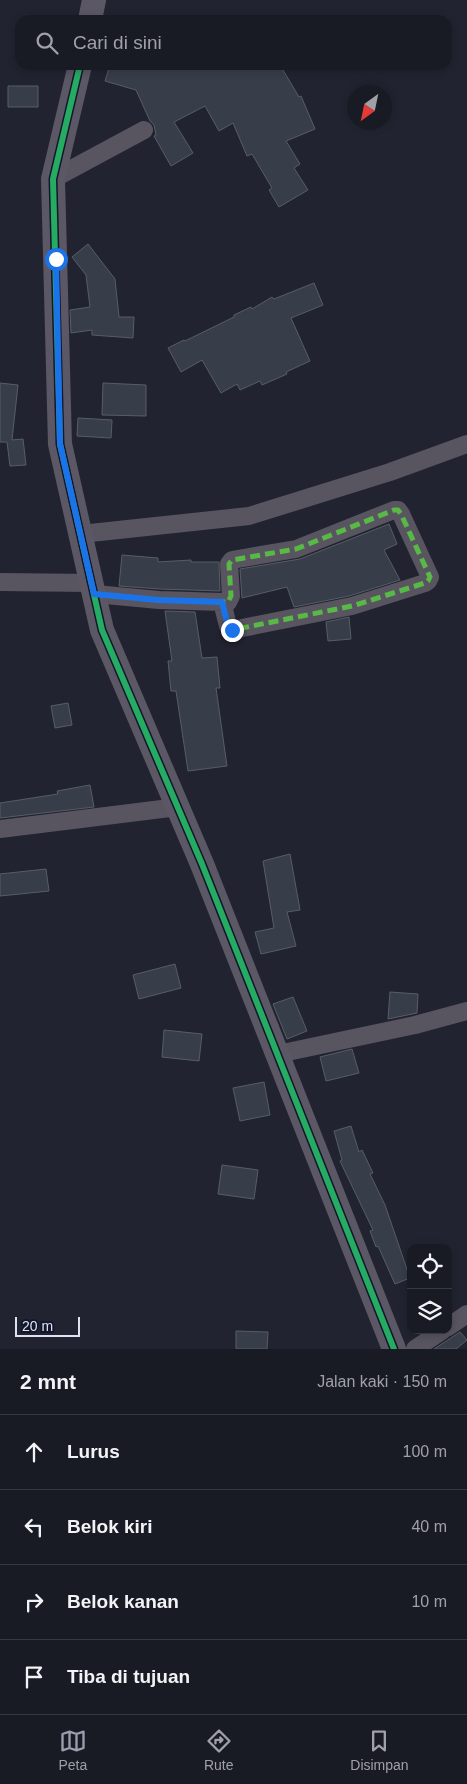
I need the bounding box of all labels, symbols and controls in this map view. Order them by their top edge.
search box [15,15,452,70]
icon: search [33,29,61,57]
text: Cari di sini [73,32,162,53]
north arrow [347,85,392,130]
route start [45,248,68,271]
route end [221,619,244,642]
map controls [407,1244,452,1334]
button: locate [407,1244,452,1289]
button: layers [407,1289,452,1334]
scale bar [15,1314,80,1337]
text: 20 m [22,1318,53,1334]
text: 2 mnt [20,1370,76,1393]
text: Jalan kaki · 150 m [317,1373,447,1390]
icon: ahead [20,1438,48,1466]
text: Lurus [67,1441,120,1462]
text: 100 m [403,1443,447,1460]
icon: left [20,1513,48,1541]
text: Belok kiri [67,1516,153,1537]
text: 40 m [411,1518,447,1535]
icon: right [20,1588,48,1616]
text: Belok kanan [67,1591,179,1612]
text: 10 m [411,1593,447,1610]
icon: arrive [20,1663,48,1691]
text: Tiba di tujuan [67,1666,190,1687]
tab: Peta [58,1727,87,1773]
tab: Rute [204,1727,234,1773]
tab: Disimpan [350,1727,409,1773]

